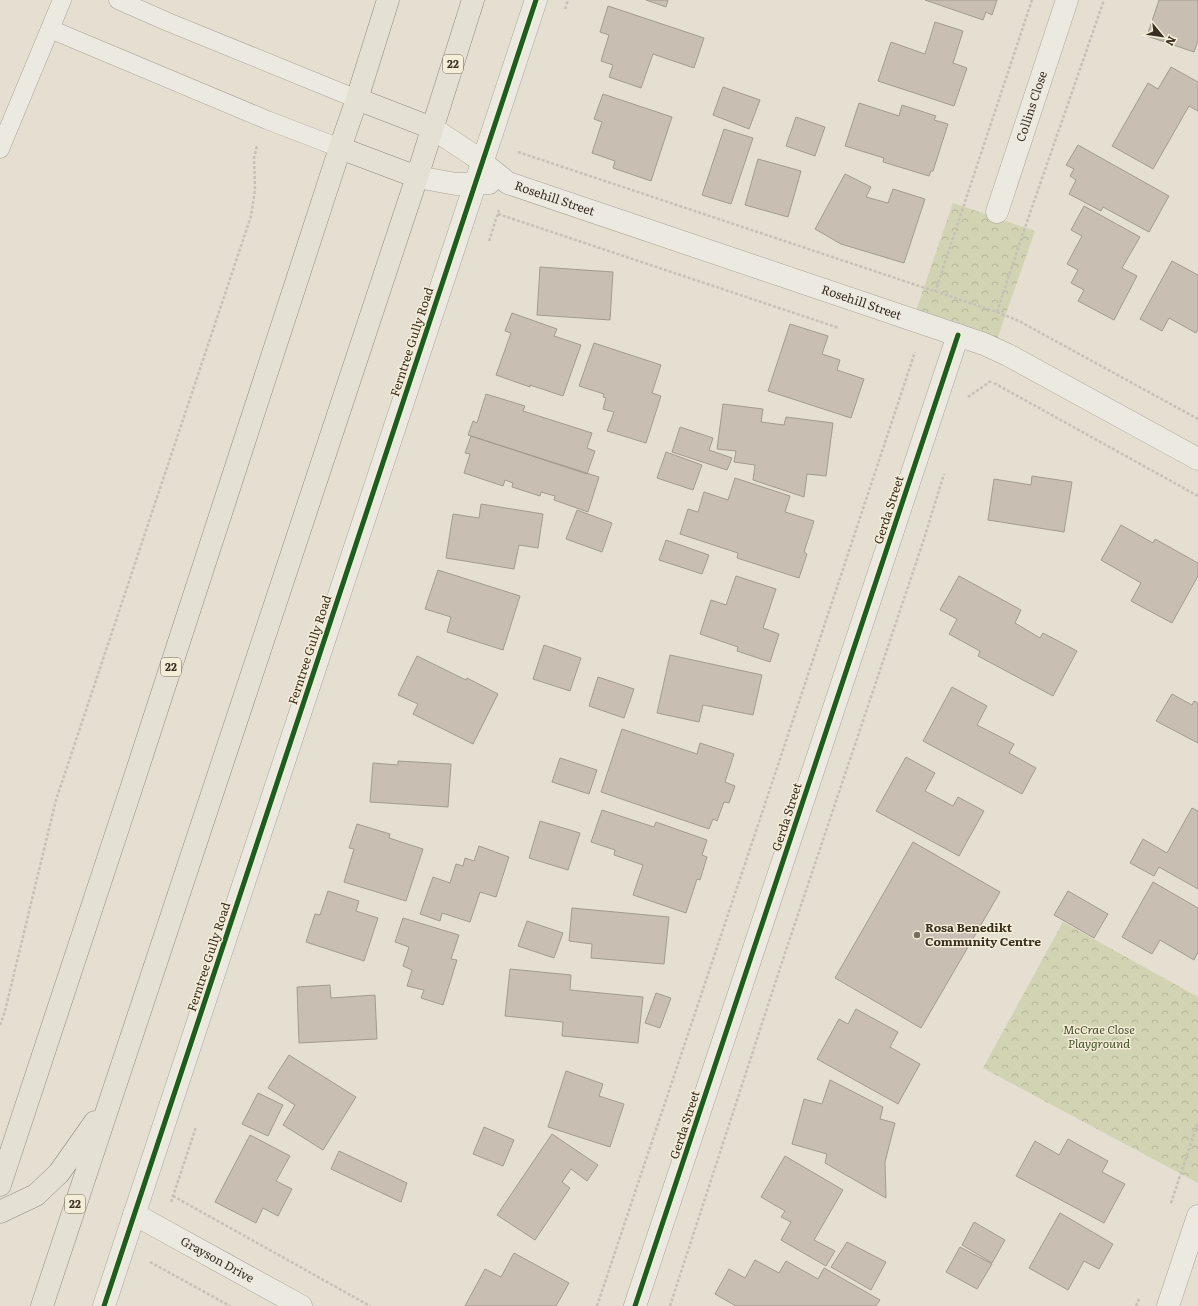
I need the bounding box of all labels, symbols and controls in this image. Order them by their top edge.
north arrow [1142,16,1182,56]
text: N [1162,33,1181,49]
road number: 22 [443,55,463,73]
street label: Collins Close [1011,68,1051,144]
street label: Rosehill Street [512,176,597,220]
street label: Rosehill Street [819,280,904,324]
street label: Ferntree Gully Road [385,284,437,399]
street label: Gerda Street [868,473,908,546]
street label: Ferntree Gully Road [283,592,335,707]
road number: 22 [161,658,181,676]
street label: Gerda Street [766,780,806,853]
street label: Ferntree Gully Road [182,899,234,1014]
place label: Rosa Benedikt Community Centre [925,918,1041,950]
marker: Rosa Benedikt Community Centre [912,930,922,940]
park label: McCrae Close Playground [1063,1020,1135,1052]
street label: Gerda Street [664,1088,704,1161]
road number: 22 [65,1195,85,1213]
street label: Grayson Drive [178,1231,258,1286]

